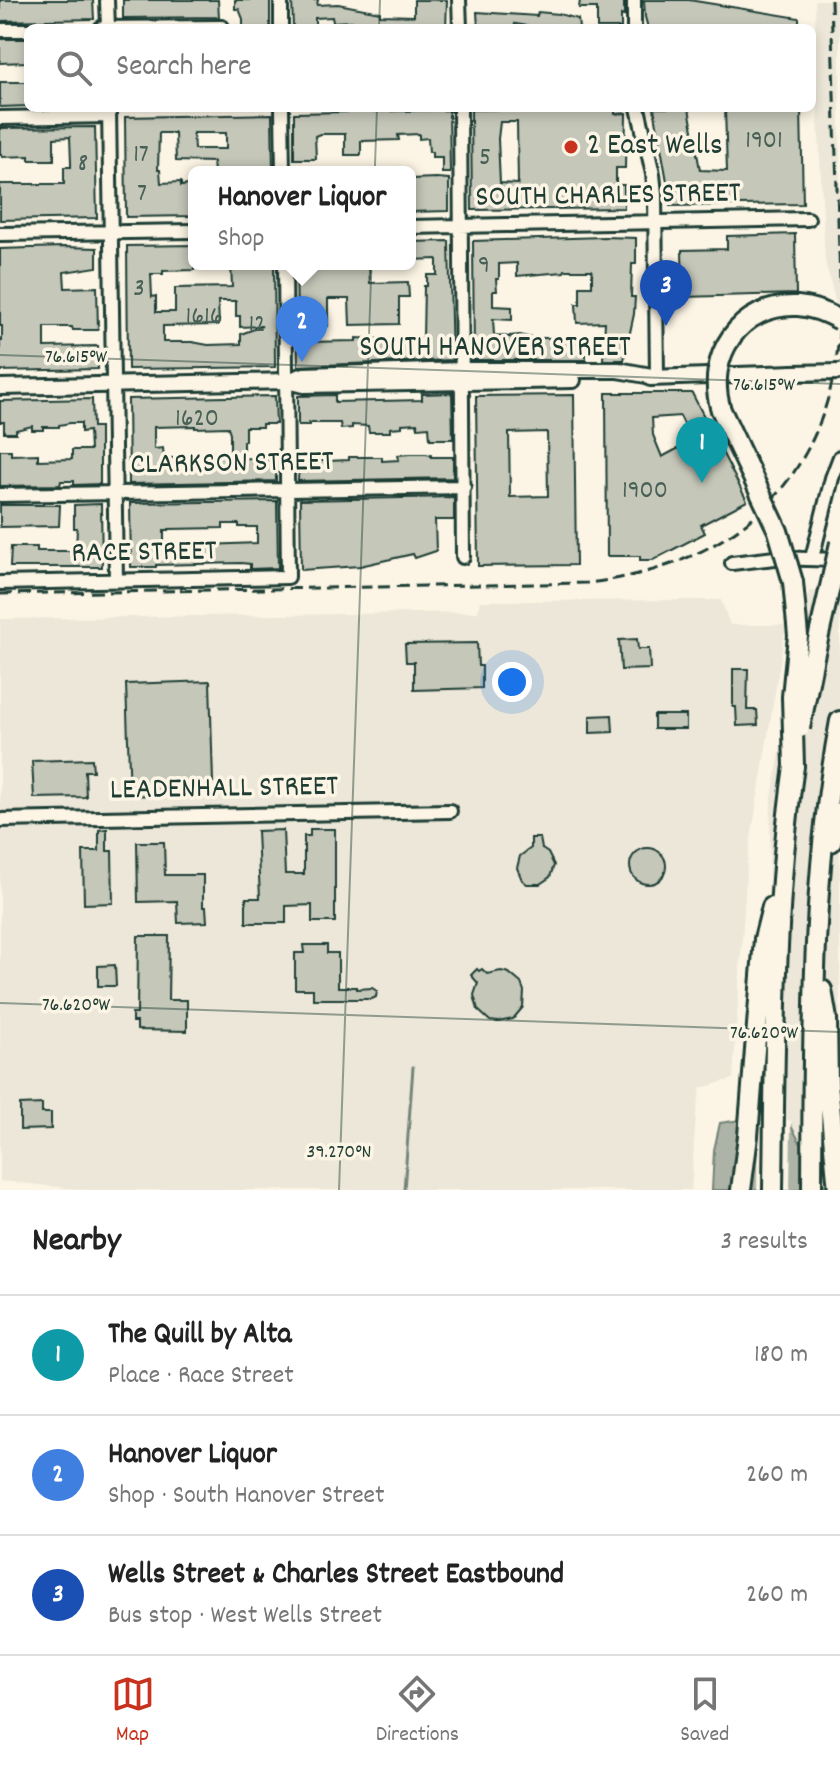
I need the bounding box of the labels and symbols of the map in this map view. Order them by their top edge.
house number: 1901 [745,123,783,160]
place label: 2 East Wells [587,126,723,169]
house number: 17 [133,137,149,174]
marker: 2 East Wells [562,138,580,156]
house number: 5 [479,140,491,177]
house number: 8 [78,146,88,183]
street label: SOUTH CHARLES STREET [475,173,741,221]
house number: 7 [137,176,147,213]
house number: 9 [478,248,490,285]
pin: 3 [640,260,692,326]
house number: 3 [133,271,145,308]
pin: 2 [276,296,328,362]
house number: 1616 [186,299,222,336]
house number: 12 [248,307,266,344]
street label: SOUTH HANOVER STREET [359,328,631,371]
text: 76.615°W [45,344,108,372]
text: 76.615°W [733,372,796,400]
house number: 1620 [175,401,219,438]
pin: 1 [676,417,728,483]
street label: CLARKSON STREET [130,442,334,488]
house number: 1900 [622,473,668,510]
street label: RACE STREET [71,531,217,577]
your location [492,662,532,702]
street label: LEADENHALL STREET [109,767,339,813]
text: 76.620°W [42,992,111,1020]
text: 76.620°W [730,1020,799,1048]
text: 39.270°N [307,1139,371,1167]

